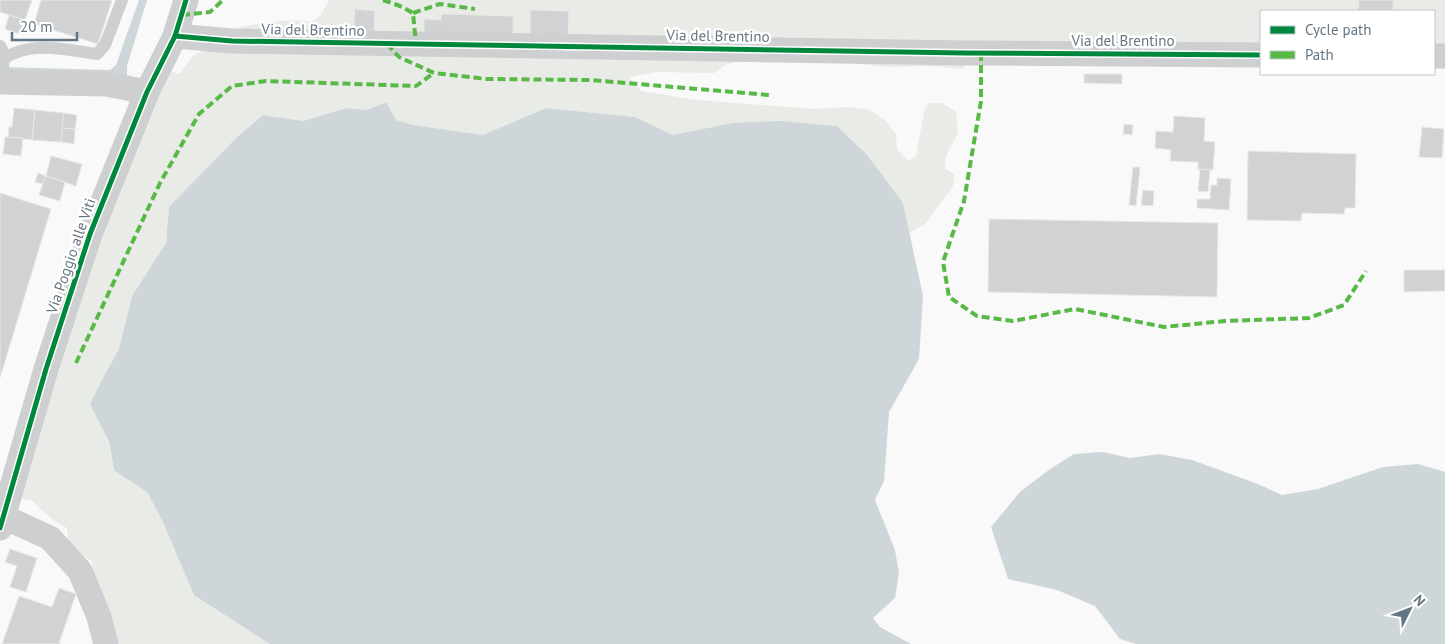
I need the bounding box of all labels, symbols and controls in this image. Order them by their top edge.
scale bar [12,10,78,42]
legend [1260,10,1435,75]
text: 20 m [20,17,53,36]
street label: Via del Brentino [260,19,365,40]
text: Cycle path [1305,20,1371,39]
street label: Via del Brentino [665,25,770,46]
street label: Via del Brentino [1070,31,1175,50]
text: Path [1305,45,1334,64]
street label: Via Poggio alle Viti [42,196,99,317]
north arrow [1385,584,1435,634]
text: N [1410,591,1429,610]

